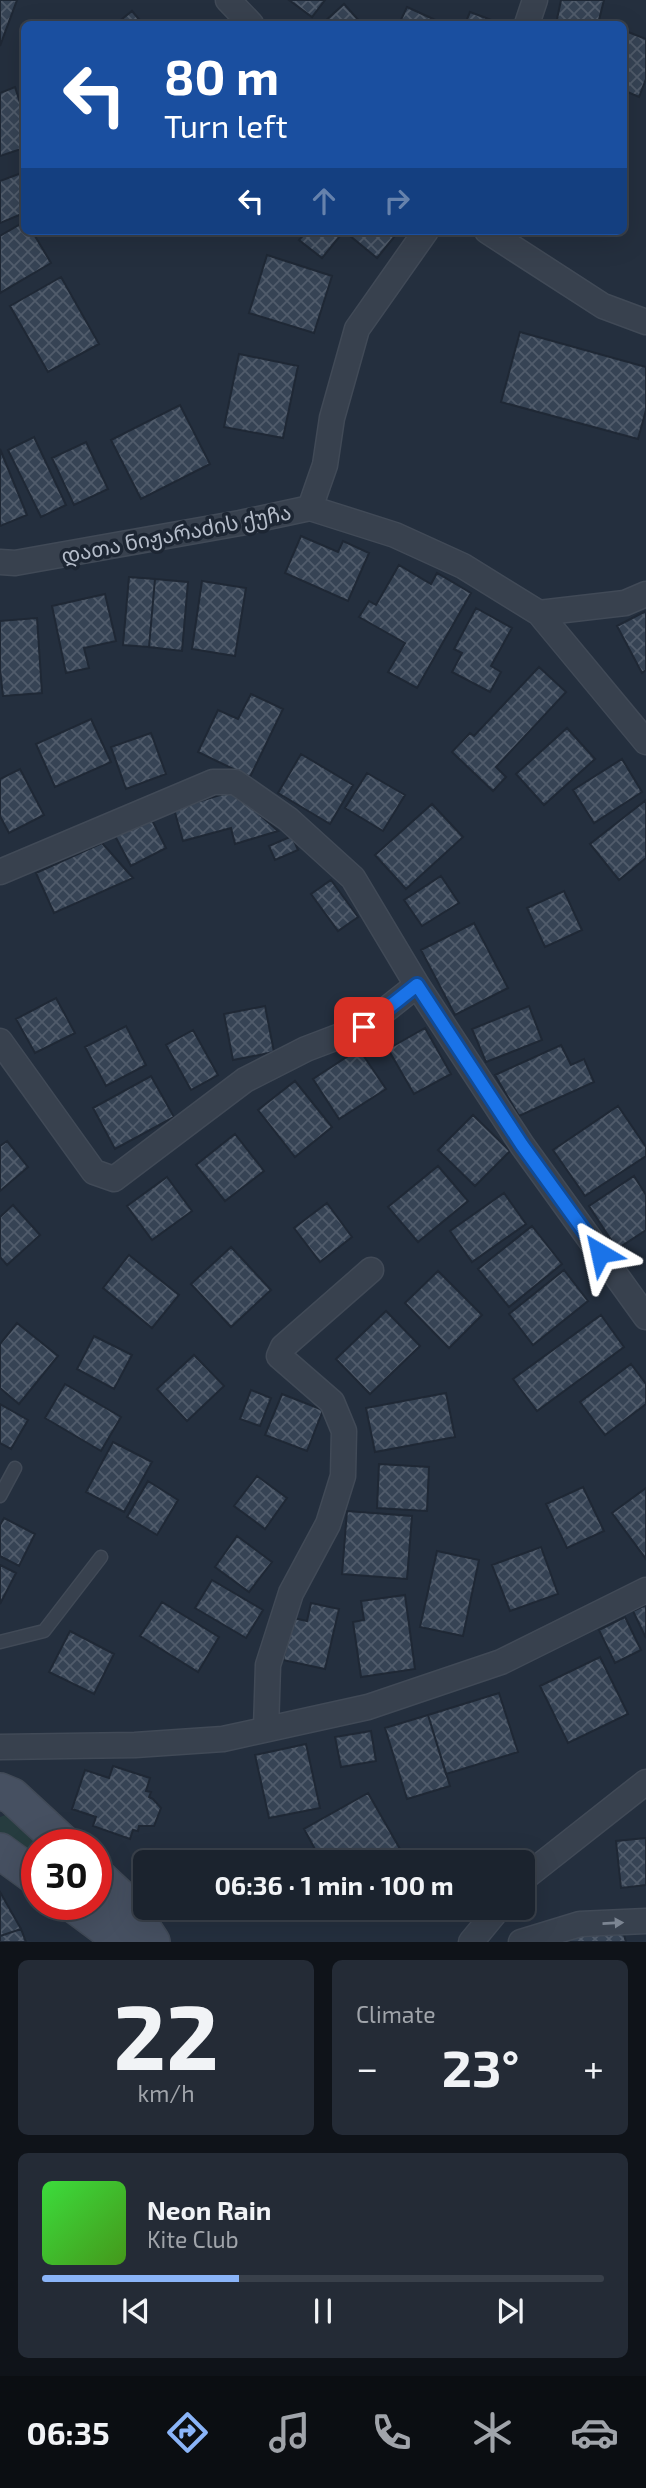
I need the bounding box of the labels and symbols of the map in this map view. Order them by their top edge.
street label: დათა ნიჟარაძის ქუჩა [59,498,293,570]
pin [334,997,394,1057]
position arrow [563,1216,637,1290]
speed limit sign: 30 [21,1829,112,1920]
one-way arrow [602,1917,624,1928]

